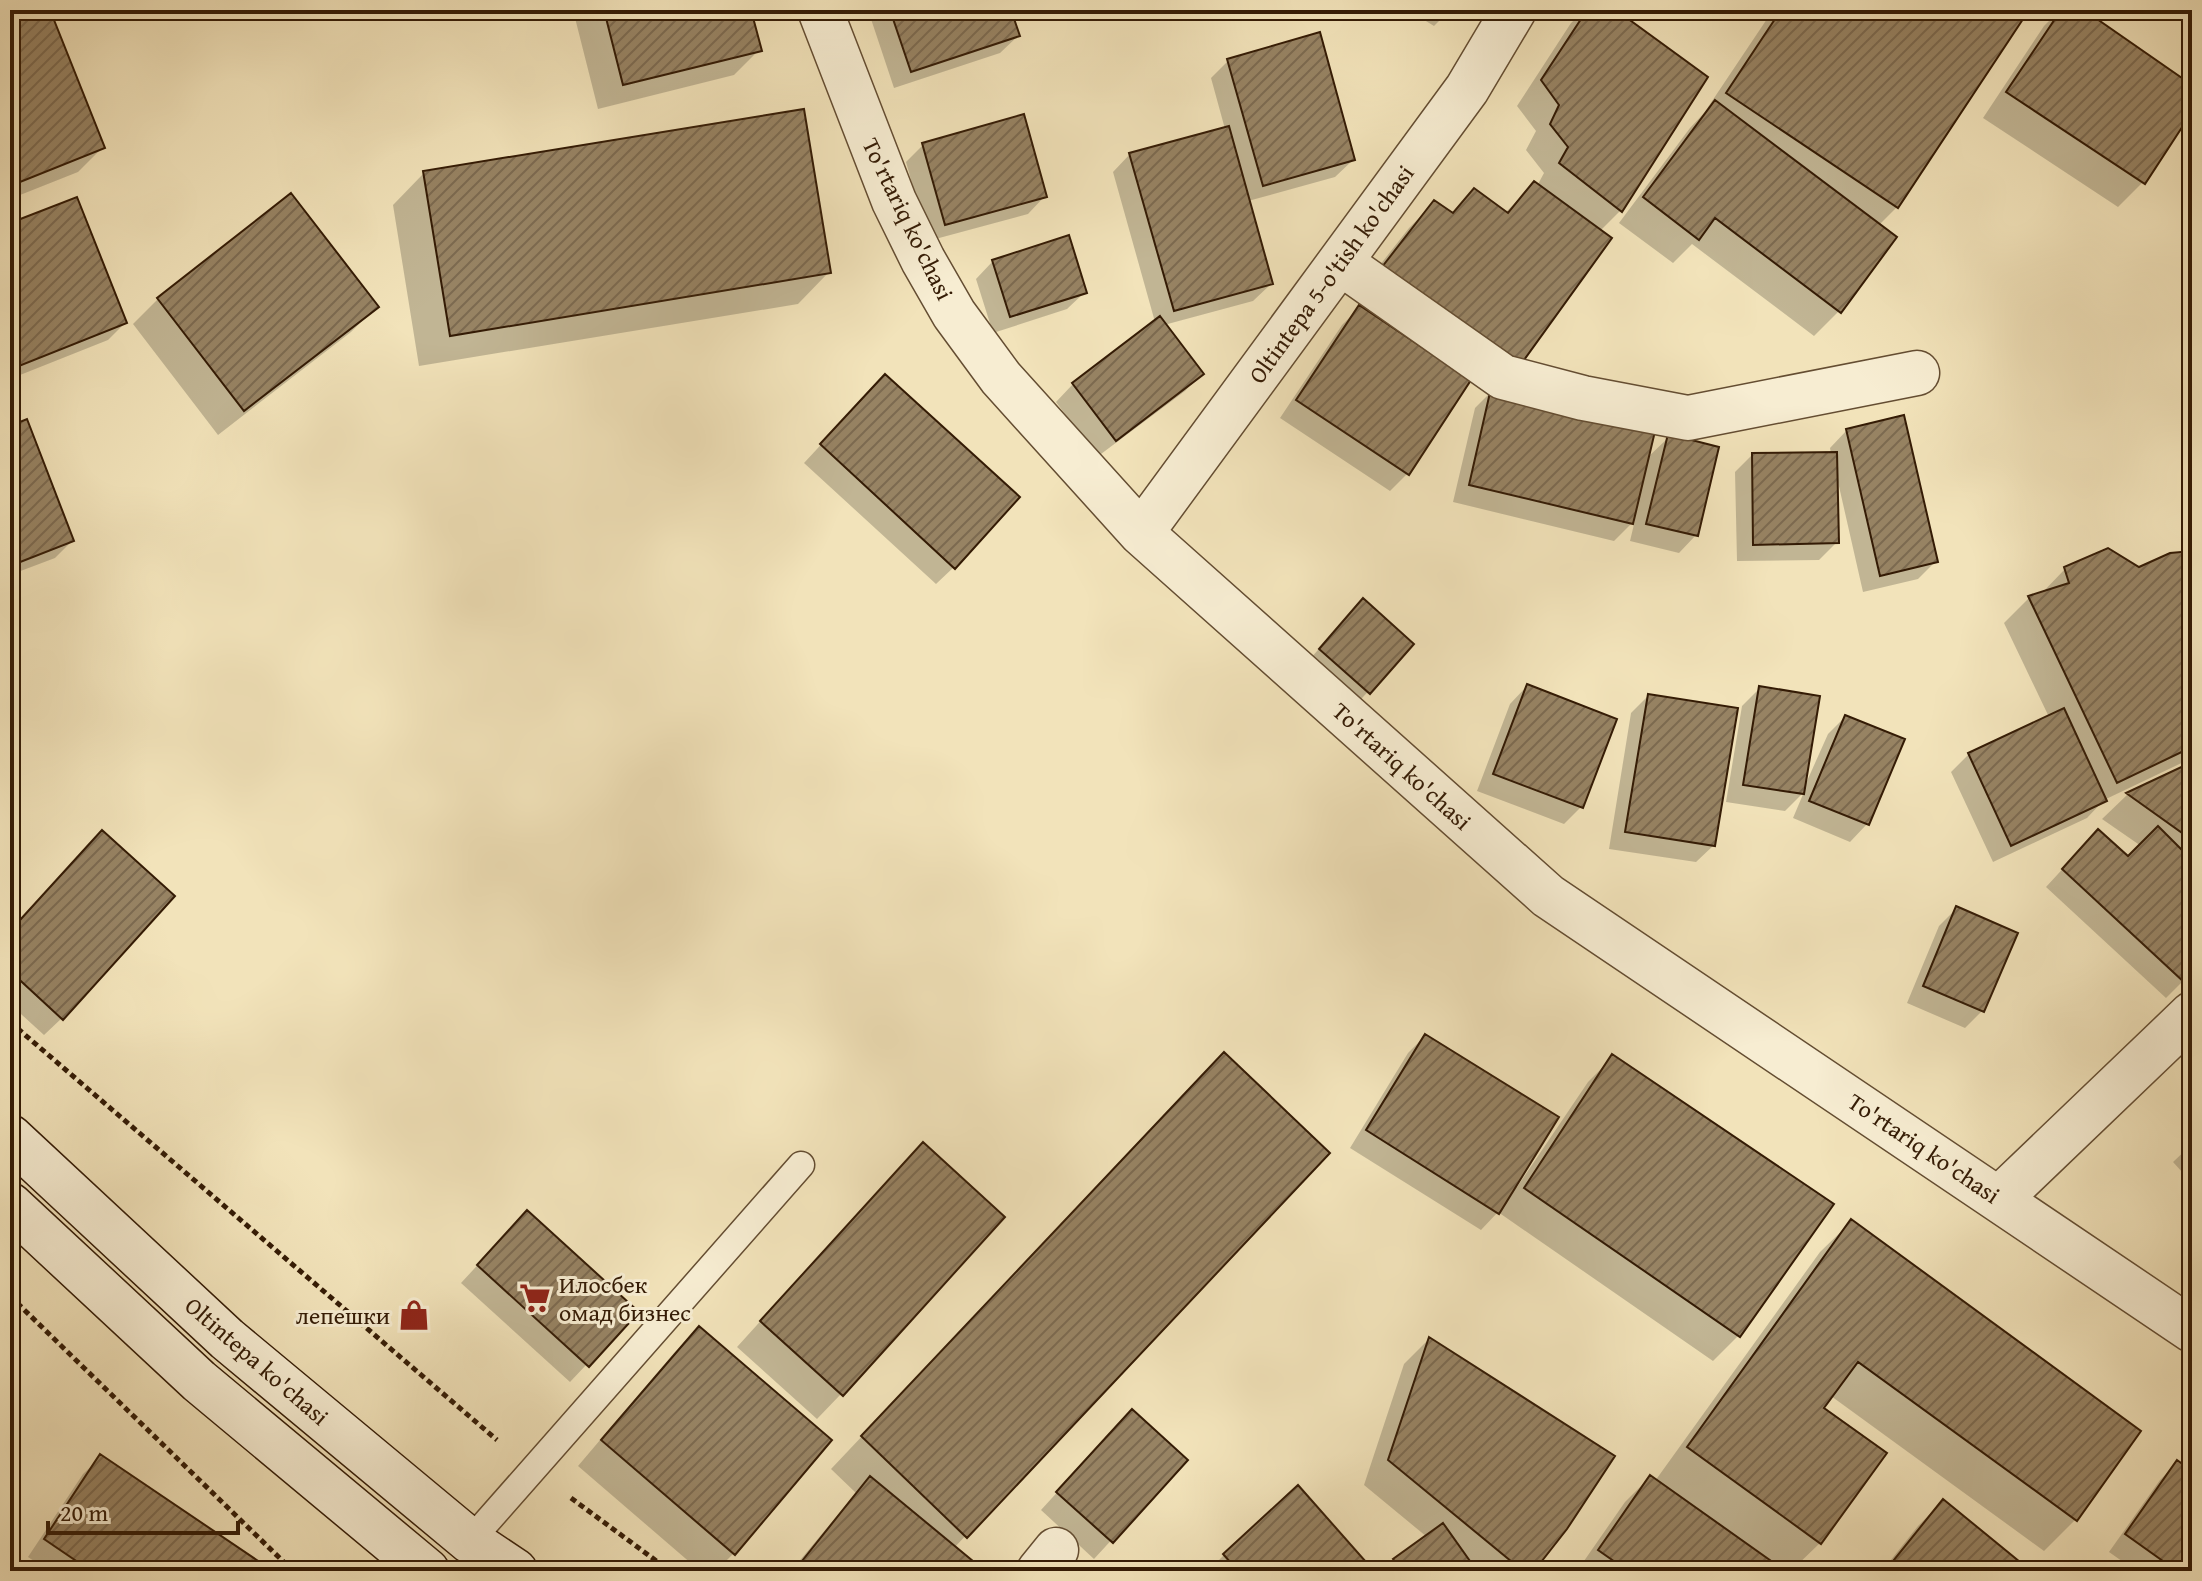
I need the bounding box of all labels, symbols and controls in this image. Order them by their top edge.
street label: To'rtariq ko'chasi [854,132,963,306]
street label: Oltintepa 5-o'tish ko'chasi [1240,157,1422,390]
street label: To'rtariq ko'chasi [1325,694,1480,838]
street label: To'rtariq ko'chasi [1841,1084,2007,1212]
place label: Илосбек омад бизнес [559,1267,691,1330]
supermarket icon: Илосбек омад бизнес [518,1281,552,1315]
street label: Oltintepa ko'chasi [177,1288,337,1434]
place label: лепешки [296,1298,390,1333]
shop icon: лепешки [397,1298,431,1332]
scale bar [48,1485,238,1535]
text: 20 m [60,1495,108,1530]

